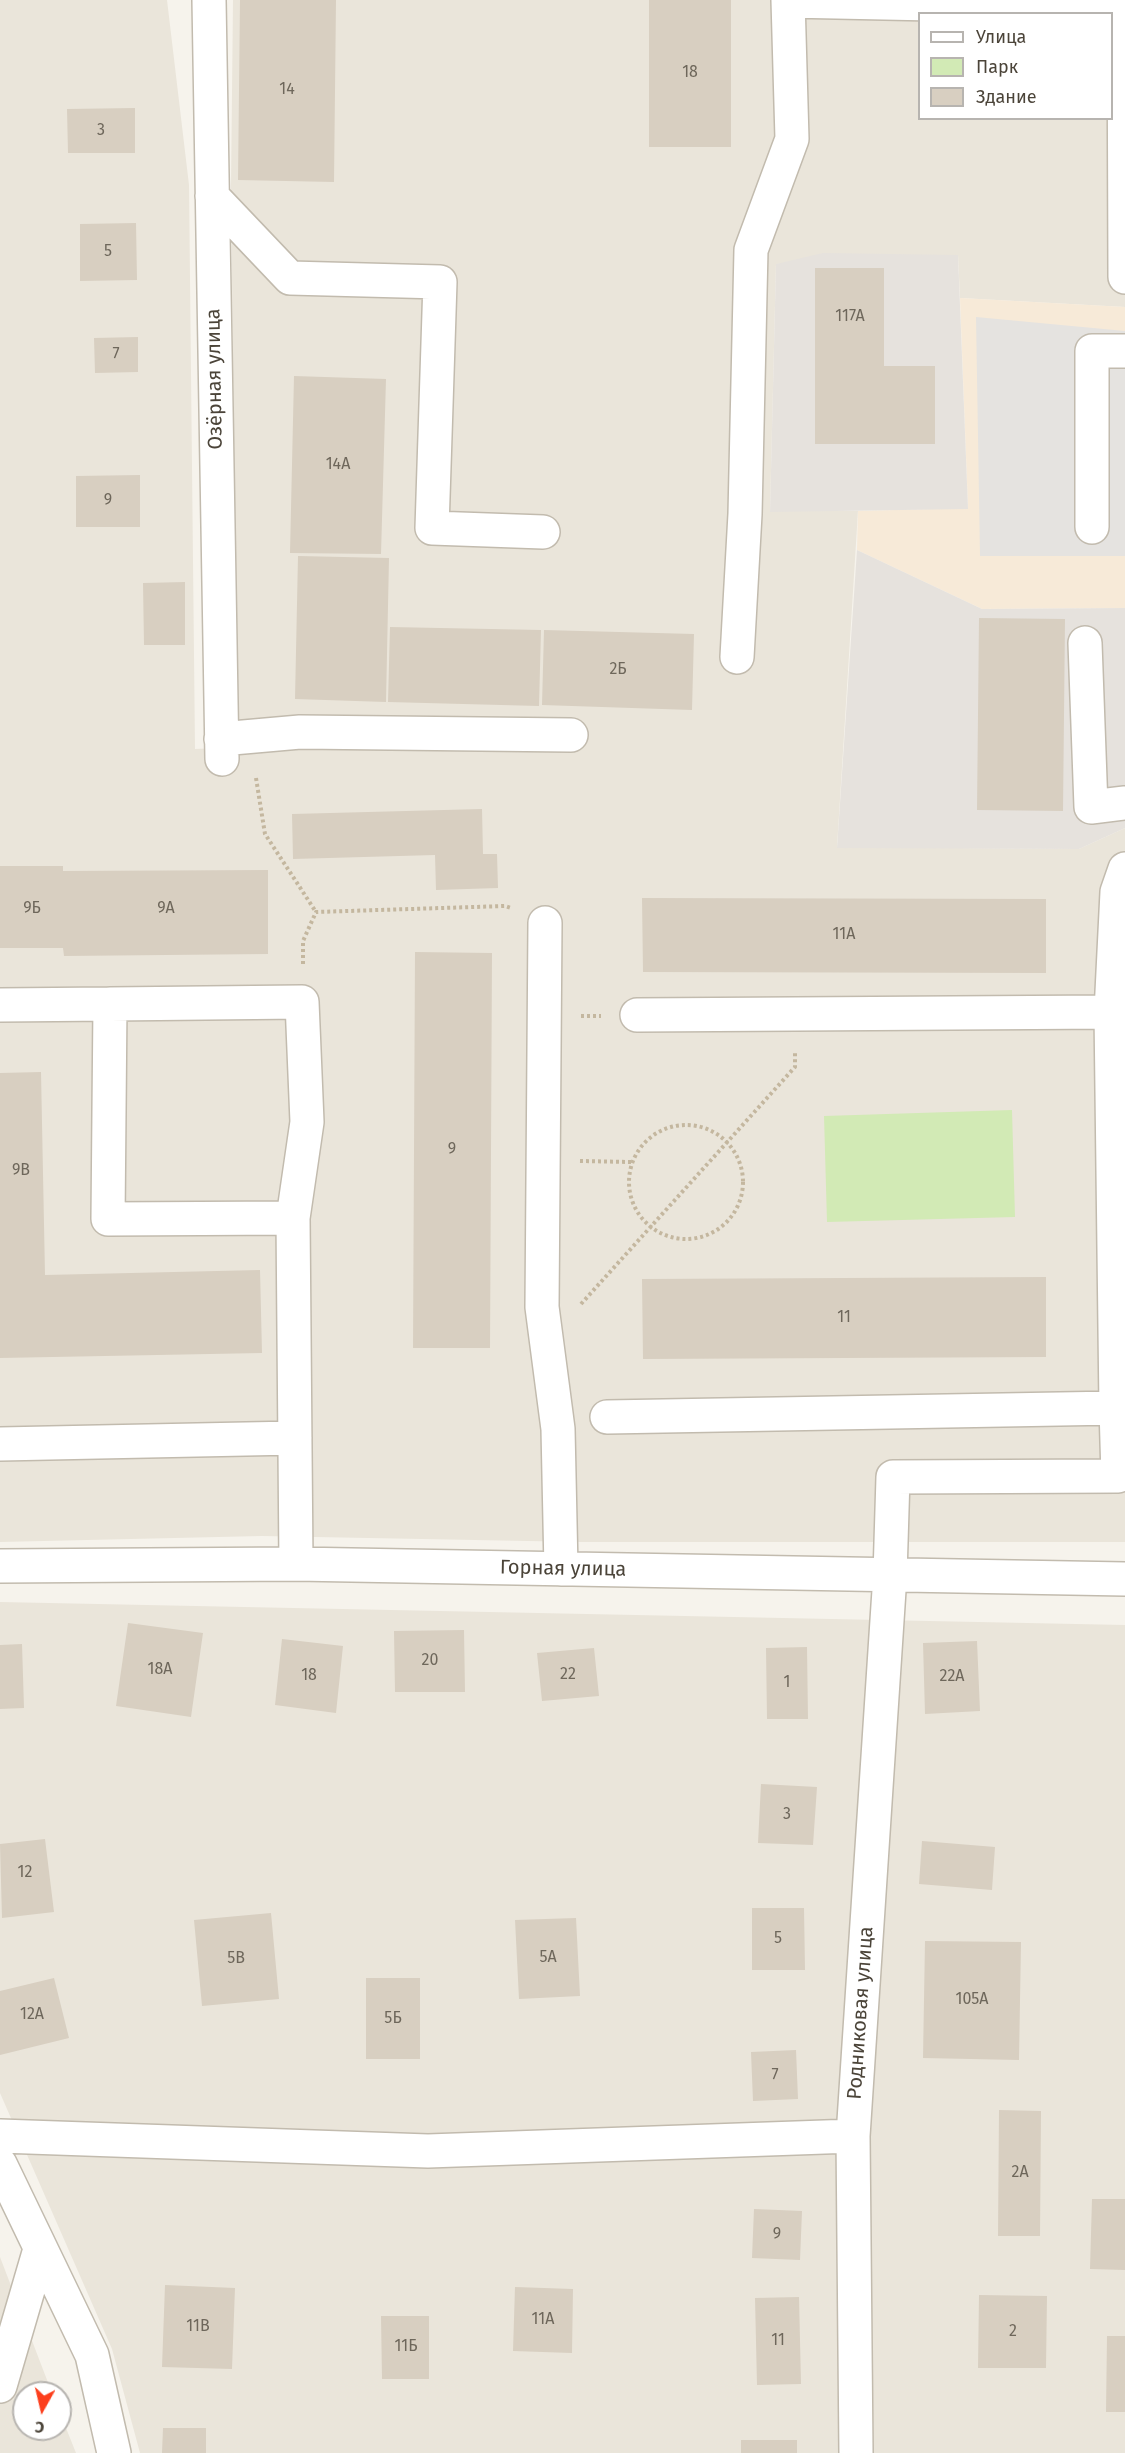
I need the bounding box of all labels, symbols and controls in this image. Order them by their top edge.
legend [918,12,1113,120]
text: Улица [976,26,1026,48]
text: Парк [976,56,1018,78]
house number: 18 [682,63,698,83]
house number: 14 [279,80,295,100]
text: Здание [976,86,1037,108]
house number: 3 [97,121,105,141]
house number: 5 [104,242,112,262]
house number: 117А [835,307,865,327]
street label: Озёрная улица [202,308,228,450]
house number: 7 [112,345,120,365]
house number: 14А [326,455,350,475]
house number: 9 [104,491,112,511]
house number: 2Б [609,660,627,680]
house number: 9Б [23,899,41,919]
house number: 9А [157,899,175,919]
house number: 11А [833,925,855,945]
house number: 9 [448,1140,456,1160]
house number: 9В [12,1161,30,1181]
house number: 11 [837,1308,851,1328]
street label: Горная улица [500,1556,626,1582]
house number: 20 [422,1651,438,1671]
house number: 18А [148,1660,172,1680]
house number: 22 [560,1665,576,1685]
house number: 18 [301,1666,317,1686]
house number: 22А [939,1667,965,1687]
house number: 1 [784,1673,790,1693]
house number: 3 [783,1805,791,1825]
house number: 12 [18,1863,32,1883]
street label: Родниковая улица [843,1926,879,2100]
house number: 5 [774,1929,782,1949]
house number: 5А [539,1948,557,1968]
house number: 5В [227,1949,245,1969]
house number: 105А [955,1990,989,2010]
house number: 12А [20,2005,44,2025]
house number: 5Б [384,2009,402,2029]
house number: 7 [771,2066,779,2086]
house number: 2А [1011,2163,1029,2183]
house number: 9 [773,2225,781,2245]
house number: 11А [532,2310,554,2330]
house number: 11В [186,2317,210,2337]
house number: 2 [1009,2322,1017,2342]
house number: 11 [771,2331,785,2351]
house number: 11Б [395,2337,417,2357]
north arrow [12,2381,72,2441]
text: С [34,2417,46,2437]

